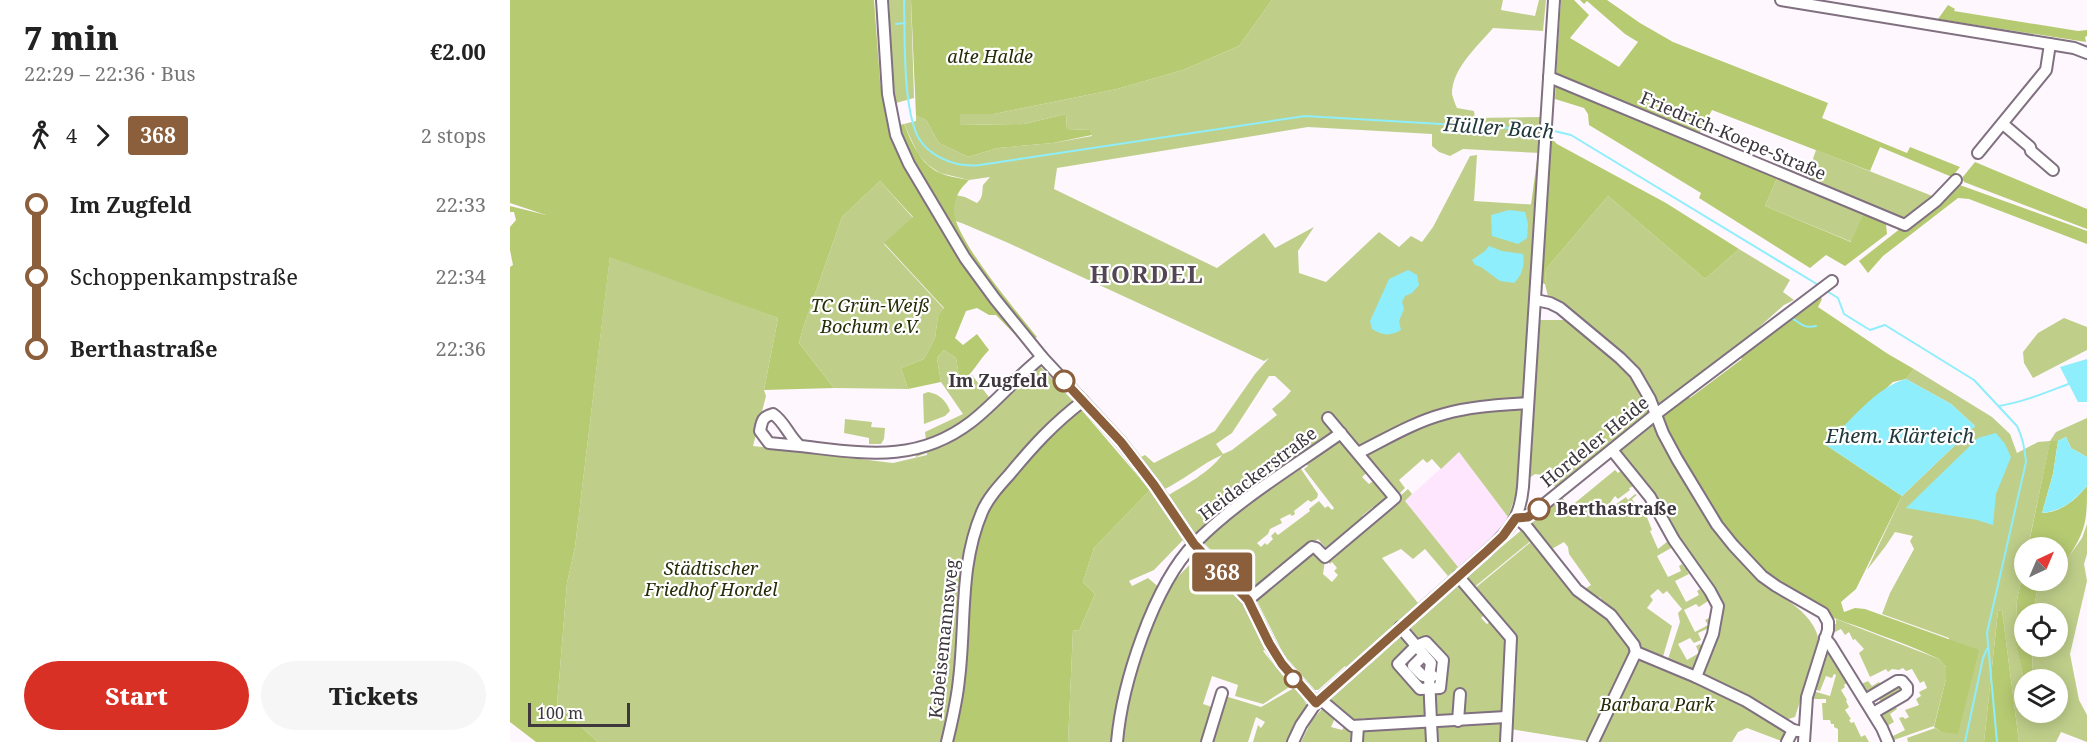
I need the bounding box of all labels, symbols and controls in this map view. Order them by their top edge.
text: 7 min [24,15,119,60]
text: €2.00 [430,36,486,66]
park label: alte Halde [947,44,1033,68]
text: 22:29 – 22:36 · Bus [24,60,195,87]
street label: Friedrich-Koepe-Straße [1637,85,1830,185]
water label: Hüller Bach [1442,110,1555,145]
icon: walk [24,119,57,152]
icon: forward [86,119,119,152]
text: 368 [140,121,176,149]
text: 4 [66,122,77,149]
text: 2 stops [421,122,486,149]
text: Im Zugfeld [70,189,191,219]
text: 22:33 [436,191,486,218]
district label: HORDEL [1090,257,1204,290]
text: Schoppenkampstraße [70,261,298,291]
text: 22:34 [436,263,486,290]
park label: TC Grün-Weiß Bochum e.V. [811,293,929,338]
text: Berthastraße [70,333,218,363]
text: 22:36 [436,335,486,362]
place label: Im Zugfeld [949,368,1048,392]
marker: Im Zugfeld [1053,370,1075,392]
street label: Hordeler Heide [1535,390,1653,492]
street label: Heidackerstraße [1193,421,1321,526]
water label: Ehem. Klärteich [1825,422,1974,449]
place label: Berthastraße [1556,496,1677,520]
marker: Berthastraße [1528,498,1550,520]
north arrow [2014,537,2068,591]
map controls [2014,537,2068,723]
line badge: 368 [1188,552,1256,592]
park label: Städtischer Friedhof Hordel [644,556,778,601]
street label: Kabeisemannsweg [923,558,963,720]
text: 368 [1204,558,1240,586]
button: locate [2014,603,2068,657]
button: Start [24,661,249,730]
button: Tickets [261,661,486,730]
button: layers [2014,669,2068,723]
unlabelled marker [1284,670,1302,688]
park label: Barbara Park [1599,692,1715,716]
scale bar [528,700,630,728]
text: 100 m [537,702,583,724]

